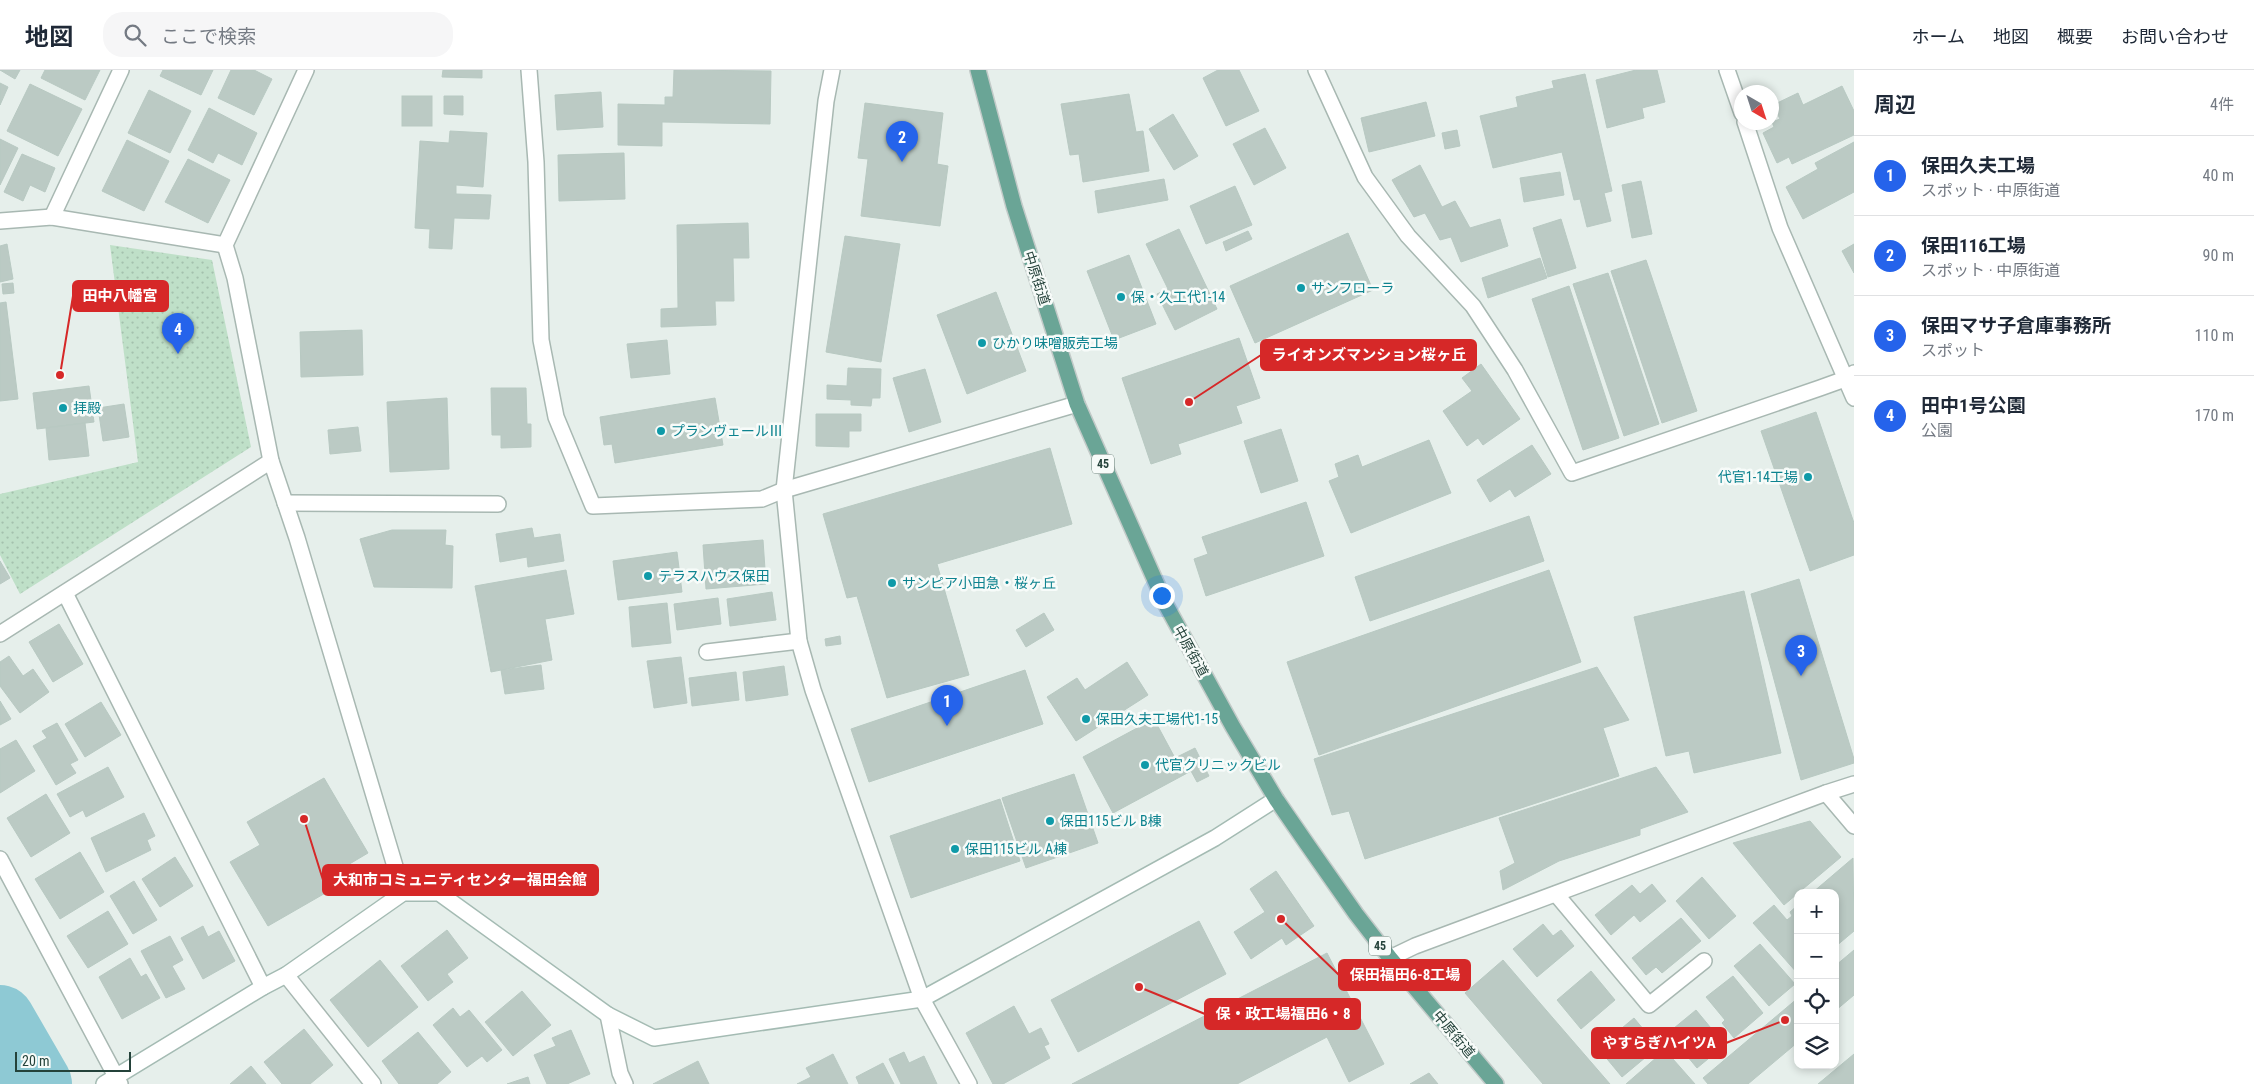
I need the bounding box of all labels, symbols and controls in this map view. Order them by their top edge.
search box [103,12,453,57]
icon: search [121,21,149,49]
text: 地図 [25,23,73,51]
text: ここで検索 [161,25,256,48]
text: ホーム [1912,26,1965,47]
text: 地図 [1993,26,2029,47]
text: 概要 [2057,26,2093,47]
text: お問い合わせ [2121,26,2229,47]
north arrow [1734,85,1779,130]
text: 周辺 [1874,93,1916,117]
text: 4件 [2210,95,2234,114]
pin: 2 [886,121,918,162]
text: 保田久夫工場 [1921,154,2035,177]
text: 1 [1886,166,1894,185]
text: 40 m [2202,166,2234,185]
text: スポット · 中原街道 [1921,181,2060,200]
text: 保田116工場 [1921,234,2026,257]
text: 2 [1886,246,1894,265]
text: 90 m [2202,246,2234,265]
street label: 中原街道 [1021,249,1053,307]
text: スポット · 中原街道 [1921,261,2060,280]
place label: サンフローラ [1311,280,1395,296]
callout: 田中八幡宮 [73,281,168,311]
marker: サンフローラ [1295,282,1307,294]
text: 田中八幡宮 [82,287,158,305]
place label: 保・久工代1-14 [1131,289,1225,305]
marker: 保・久工代1-14 [1115,291,1127,303]
pin: 4 [162,313,194,354]
text: 保田マサ子倉庫事務所 [1921,314,2111,337]
text: 3 [1886,326,1894,345]
text: 110 m [2195,326,2234,345]
place label: ひかり味噌販売工場 [992,335,1118,351]
marker: ひかり味噌販売工場 [976,337,988,349]
callout: ライオンズマンション桜ヶ丘 [1261,340,1476,370]
text: スポット [1921,341,1985,360]
text: ライオンズマンション桜ヶ丘 [1272,346,1466,364]
text: 田中1号公園 [1921,394,2026,417]
place label: 拝殿 [73,400,101,416]
marker: 拝殿 [57,402,69,414]
text: 4 [1886,406,1894,425]
text: 170 m [2195,406,2234,425]
text: 公園 [1921,421,1953,440]
place label: プランヴェールⅢ [671,423,783,439]
marker: プランヴェールⅢ [655,425,667,437]
road number: 45 [1092,454,1114,474]
place label: 代官1-14工場 [1718,469,1798,485]
marker: 代官1-14工場 [1802,471,1814,483]
place label: テラスハウス保田 [658,568,770,584]
marker: テラスハウス保田 [642,570,654,582]
place label: サンピア小田急・桜ヶ丘 [902,575,1056,591]
marker: サンピア小田急・桜ヶ丘 [886,577,898,589]
your location [1149,583,1175,609]
street label: 中原街道 [1170,623,1212,679]
pin: 3 [1785,635,1817,676]
pin: 1 [931,685,963,726]
place label: 保田久夫工場代1-15 [1096,711,1218,727]
marker: 保田久夫工場代1-15 [1080,713,1092,725]
place label: 代官クリニックビル [1155,757,1281,773]
marker: 代官クリニックビル [1139,759,1151,771]
place label: 保田115ビル B棟 [1060,813,1162,829]
marker: 保田115ビル B棟 [1044,815,1056,827]
place label: 保田115ビル A棟 [965,841,1067,857]
marker: 保田115ビル A棟 [949,843,961,855]
callout: 大和市コミュニティセンター福田会館 [323,865,598,895]
text: 大和市コミュニティセンター福田会館 [333,871,587,889]
map controls [1794,889,1839,1069]
button: + [1794,889,1839,934]
button: − [1794,934,1839,979]
road number: 45 [1369,936,1391,956]
callout: 保田福田6-8工場 [1339,960,1470,990]
text: 保田福田6-8工場 [1350,966,1460,984]
button: locate [1794,979,1839,1024]
callout: 保・政工場福田6・8 [1205,999,1360,1029]
text: 保・政工場福田6・8 [1215,1005,1351,1023]
street label: 中原街道 [1430,1007,1478,1061]
button: layers [1794,1024,1839,1069]
callout: やすらぎハイツA [1592,1028,1726,1058]
text: やすらぎハイツA [1602,1034,1716,1052]
scale bar [15,1049,131,1072]
text: 20 m [22,1053,50,1069]

